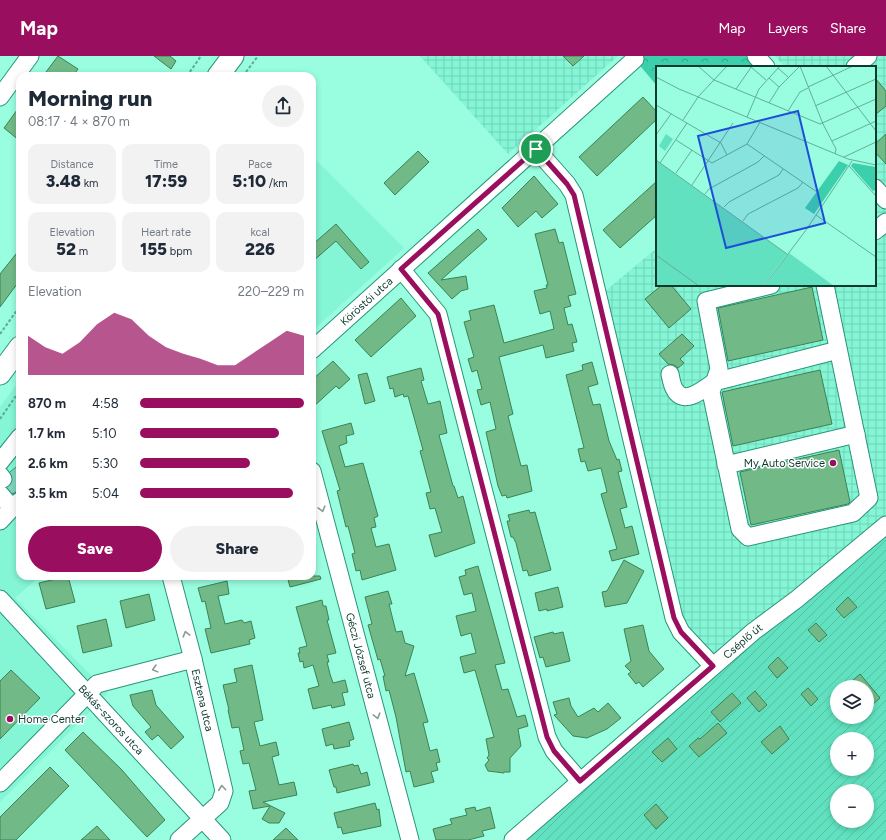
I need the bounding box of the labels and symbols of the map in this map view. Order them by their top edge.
inset map [656,66,876,286]
pin [519,132,553,166]
street label: Köröstói utca [337,274,395,328]
place label: My Auto Service [744,457,825,470]
marker: My Auto Service [828,458,838,468]
one-way arrow [317,505,326,512]
street label: Géczi József utca [343,611,379,700]
street label: Cséplő út [720,621,765,661]
one-way arrow [182,631,191,638]
one-way arrow [152,664,159,673]
street label: Esztena utca [189,668,216,732]
street label: Békás-szoros utca [76,682,146,757]
one-way arrow [372,712,381,719]
place label: Home Center [18,713,85,726]
marker: Home Center [5,714,15,724]
one-way arrow [218,784,227,791]

